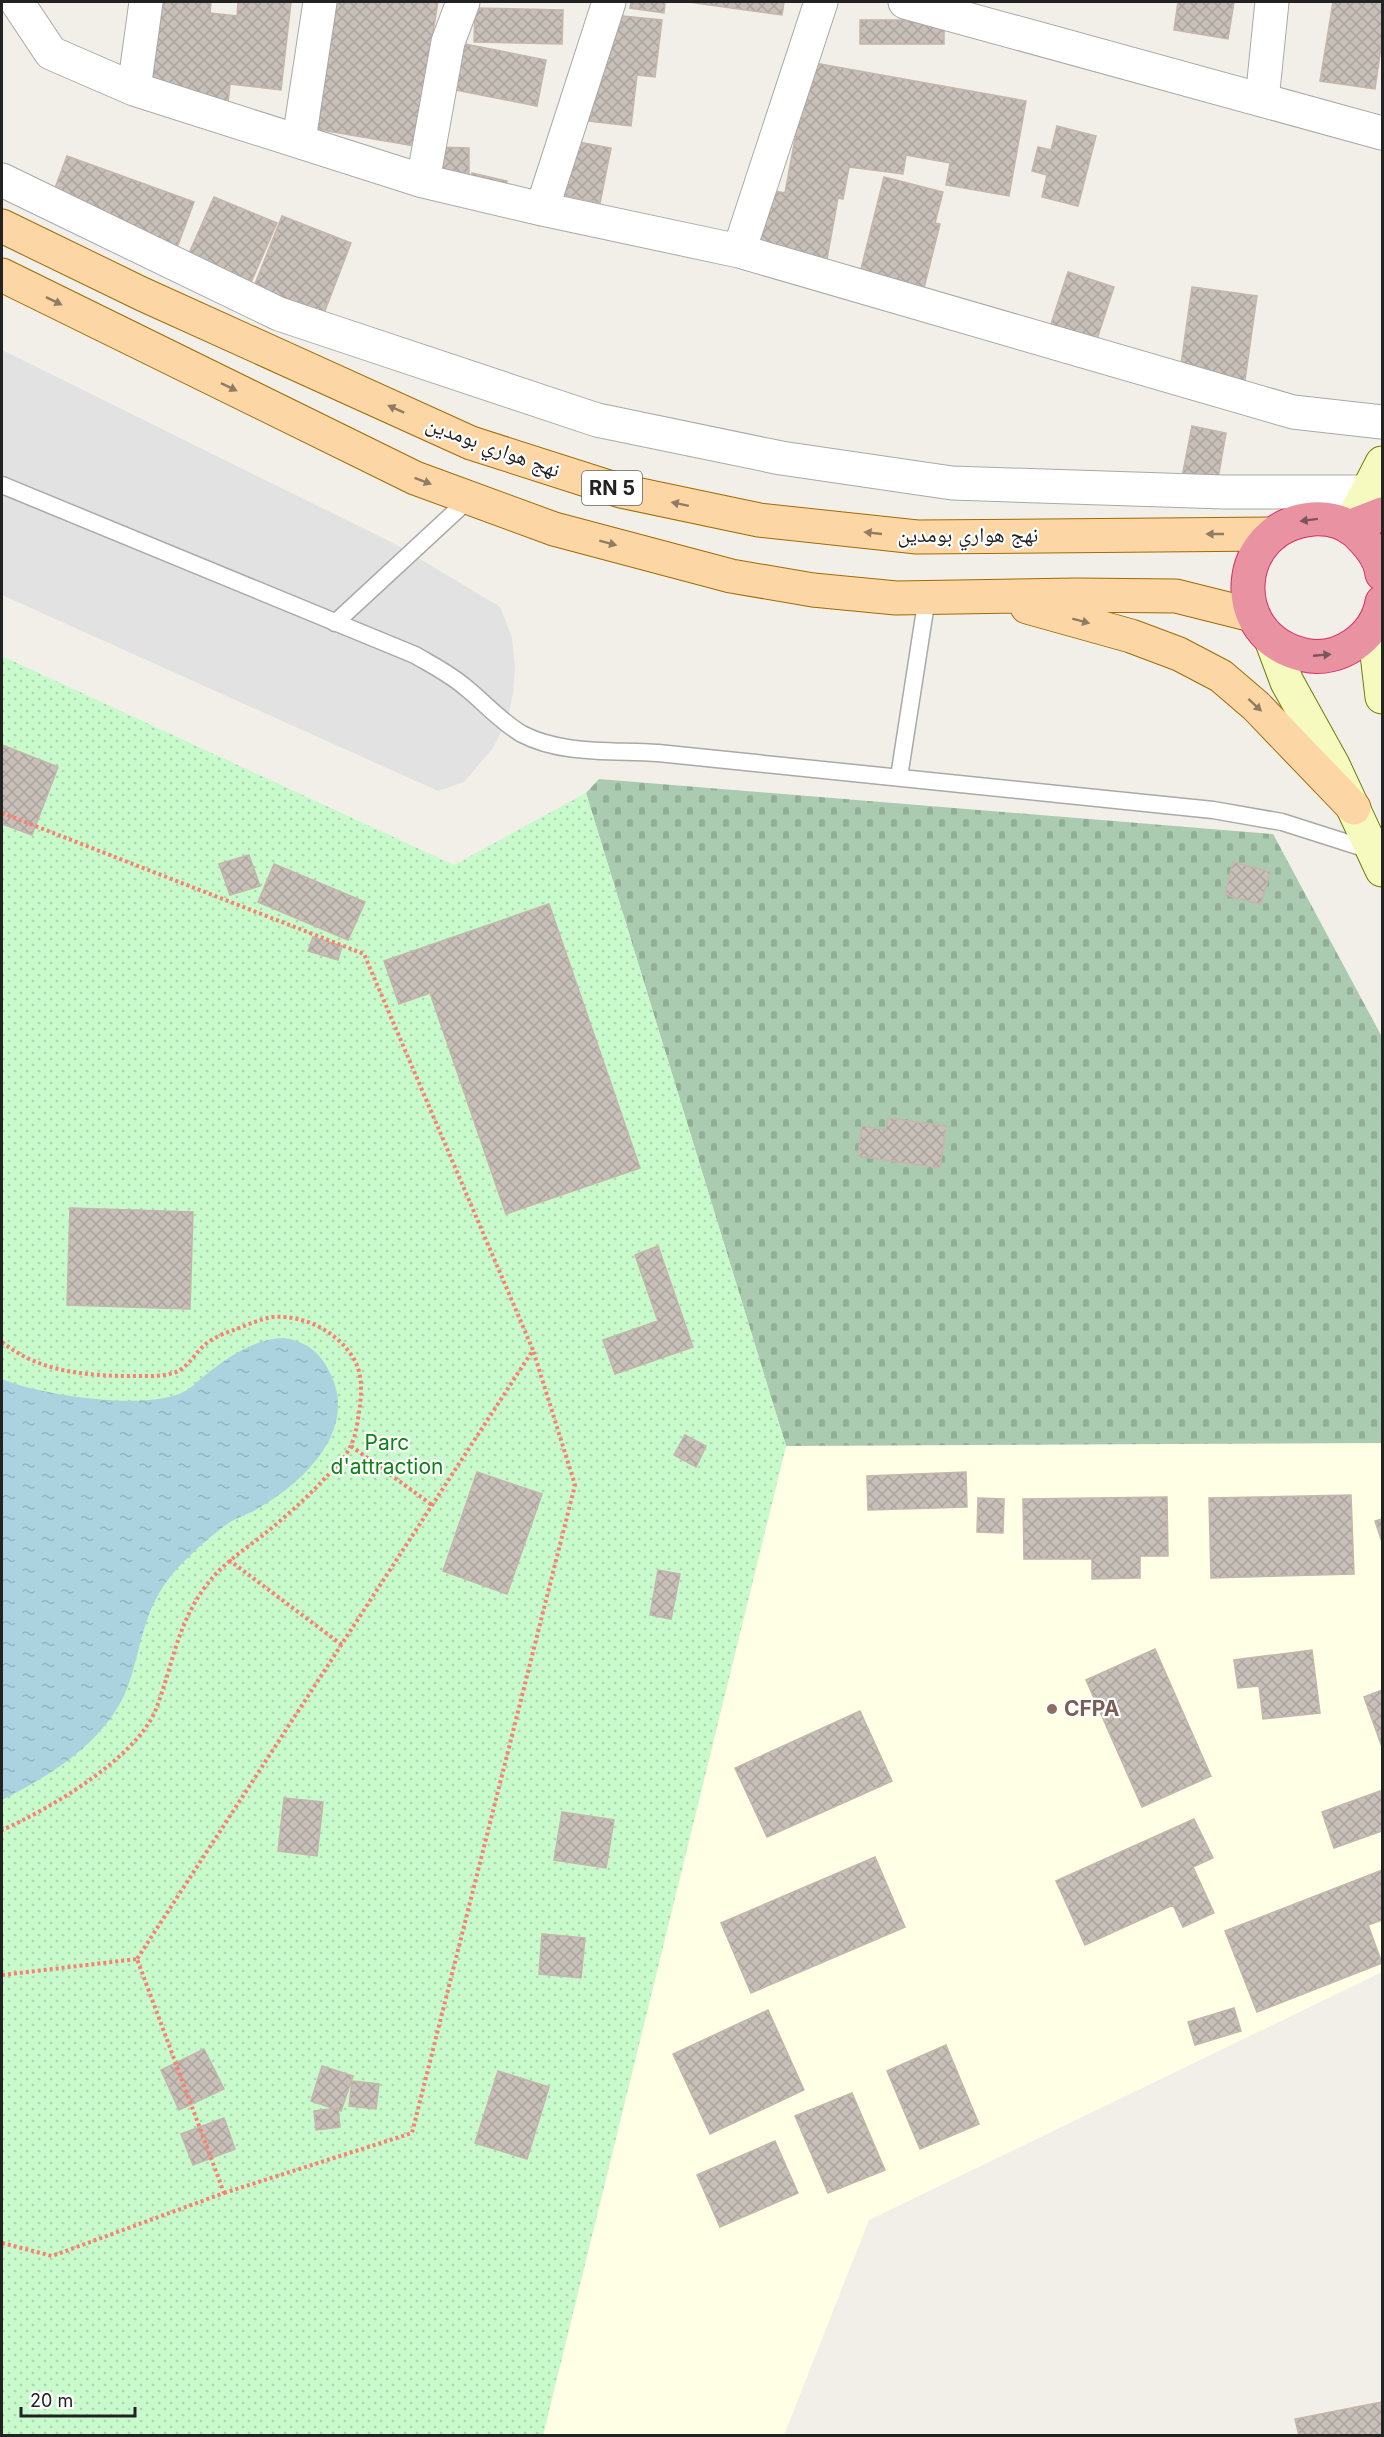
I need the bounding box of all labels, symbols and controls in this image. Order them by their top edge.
one-way arrow [45,296,63,306]
one-way arrow [221,382,238,392]
one-way arrow [388,405,405,414]
street label: نهج هواري بومدين [421,411,564,486]
road number: RN 5 [582,471,642,505]
one-way arrow [415,477,433,487]
one-way arrow [671,499,690,508]
one-way arrow [1300,515,1319,525]
street label: نهج هواري بومدين [898,522,1038,551]
one-way arrow [863,528,882,538]
one-way arrow [1205,529,1224,539]
one-way arrow [599,539,617,549]
one-way arrow [1072,617,1091,627]
one-way arrow [1313,650,1332,660]
one-way arrow [1247,698,1262,712]
park label: Parc d'attraction [331,1430,443,1479]
place label: CFPA [1064,1696,1120,1721]
marker: CFPA [1045,1702,1059,1716]
scale bar [21,2380,135,2418]
text: 20 m [30,2390,73,2411]

